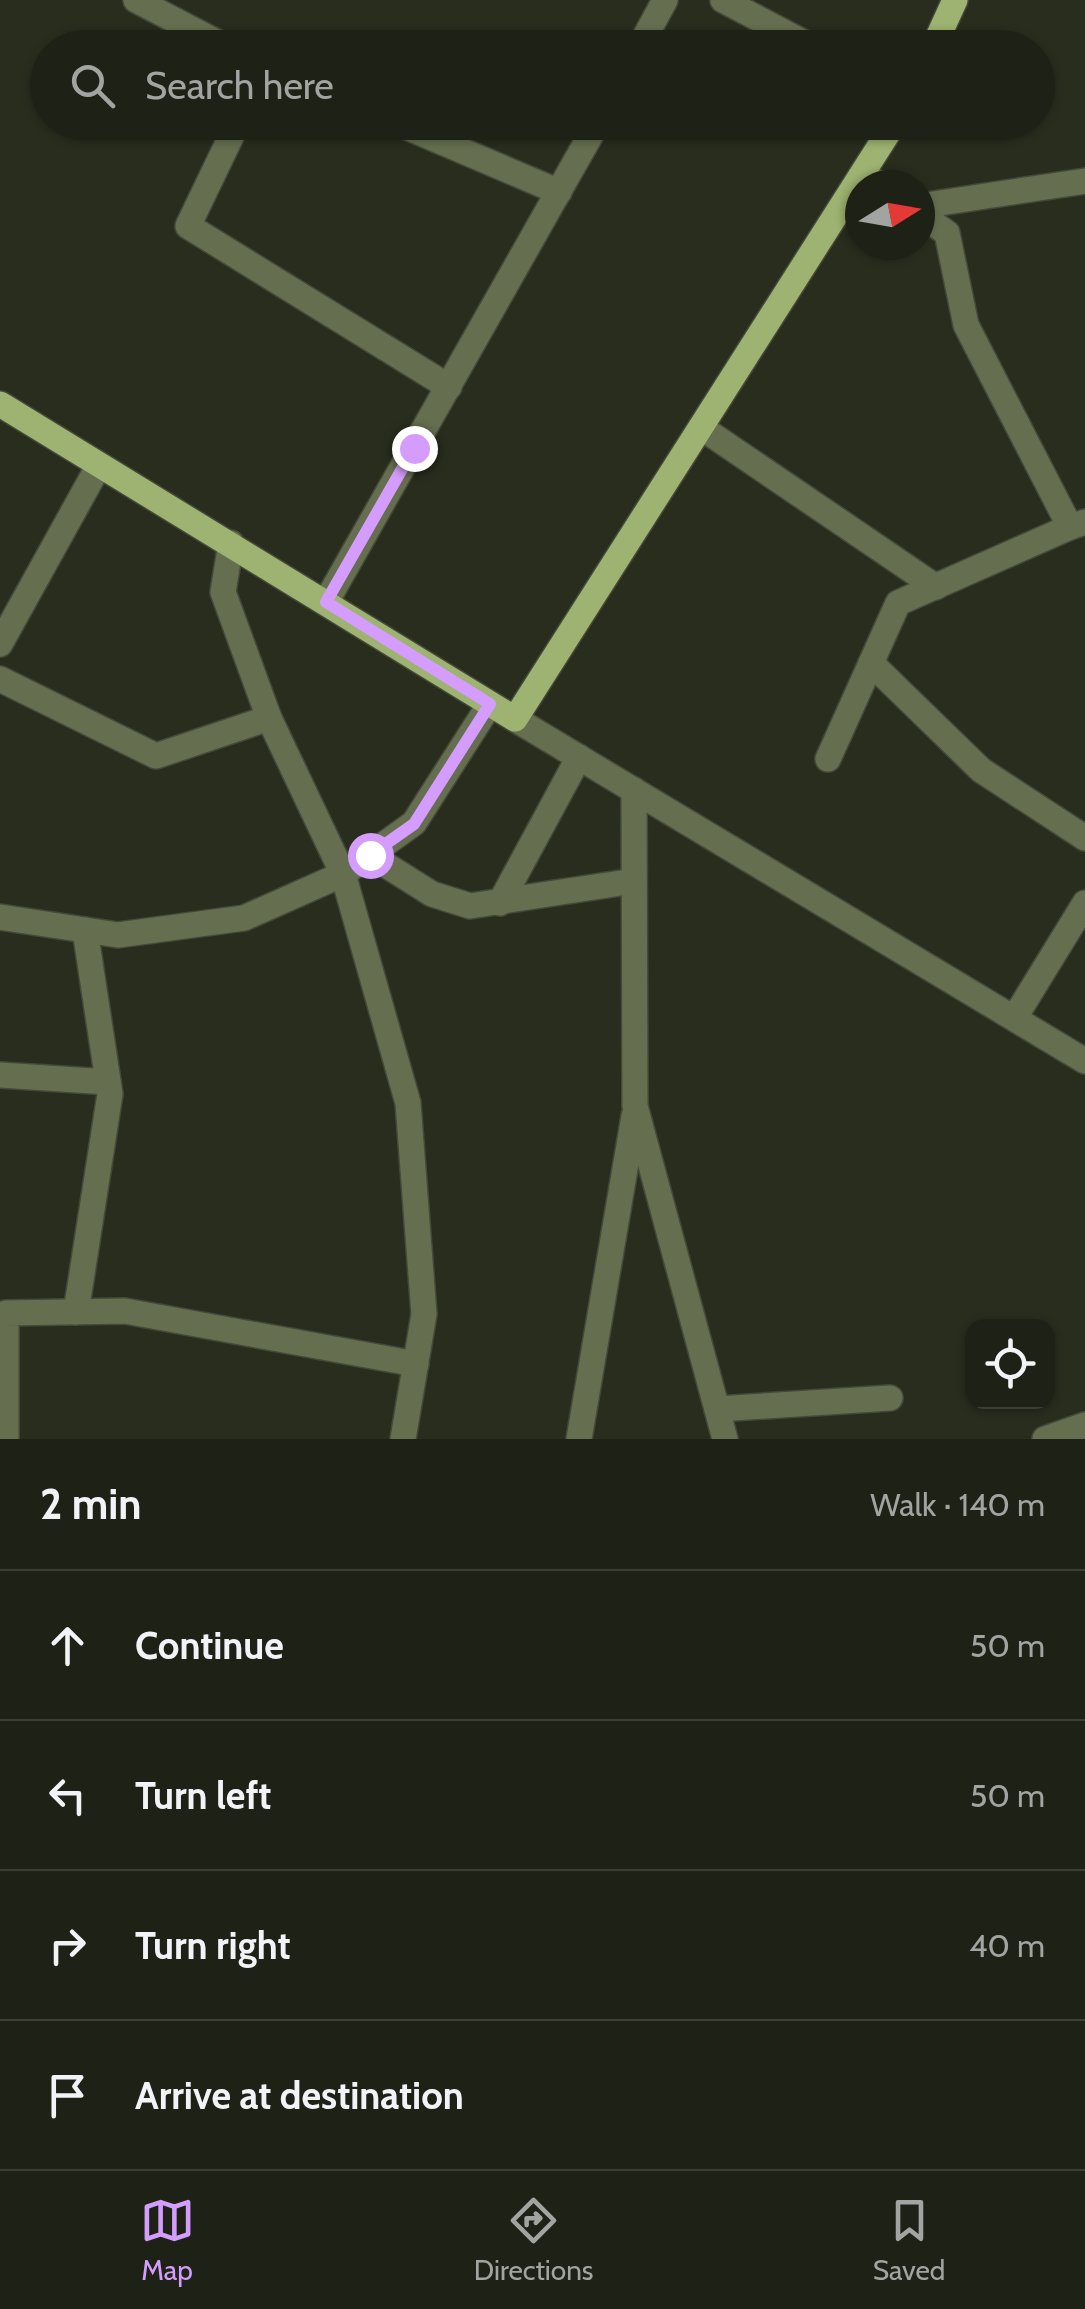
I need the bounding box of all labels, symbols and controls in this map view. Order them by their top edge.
search box [30,30,1055,140]
icon: search [65,58,120,113]
text: Search here [145,62,334,109]
north arrow [845,170,935,260]
route end [392,426,438,472]
route start [348,833,394,879]
map controls [965,1319,1055,1409]
button: locate [965,1319,1055,1409]
text: 2 min [40,1478,141,1530]
text: Walk · 140 m [870,1485,1045,1524]
icon: ahead [40,1618,95,1673]
text: Continue [135,1622,284,1669]
text: 50 m [970,1626,1045,1665]
icon: left [40,1768,95,1823]
text: Turn left [135,1772,271,1819]
text: 50 m [970,1776,1045,1815]
icon: right [40,1918,95,1973]
text: Turn right [135,1922,291,1969]
text: 40 m [969,1926,1045,1965]
icon: arrive [40,2068,95,2123]
text: Arrive at destination [135,2072,464,2119]
tab: Map [140,2193,195,2287]
tab: Directions [474,2193,593,2287]
tab: Saved [873,2193,945,2287]

